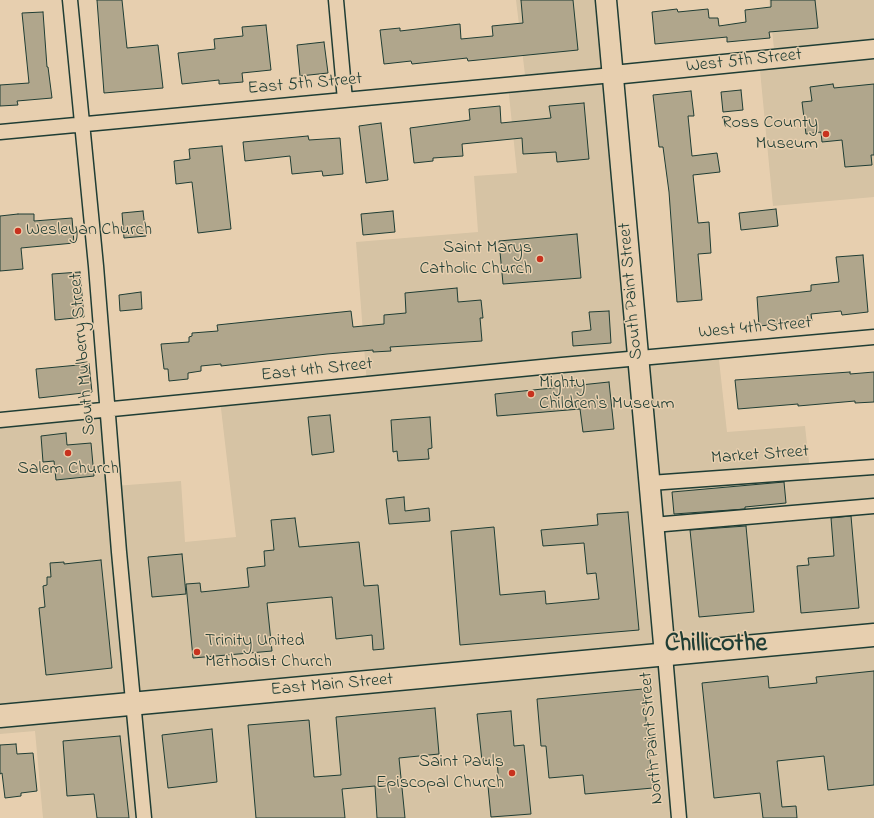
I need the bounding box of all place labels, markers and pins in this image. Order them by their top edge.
place label: Ross County Museum [721,113,818,156]
marker: Ross County Museum [821,129,831,139]
place label: Wesleyan Church [26,220,152,242]
marker: Wesleyan Church [13,226,23,236]
place label: Saint Marys Catholic Church [419,238,532,280]
marker: Saint Marys Catholic Church [535,254,545,264]
place label: Mighty Children's Museum [539,373,674,416]
marker: Mighty Children's Museum [526,389,536,399]
marker: Salem Church [63,448,73,458]
place label: Salem Church [17,459,119,481]
place label: Trinity United Methodist Church [205,631,332,674]
marker: Trinity United Methodist Church [192,647,202,657]
place label: Saint Pauls Episcopal Church [376,752,504,794]
marker: Saint Pauls Episcopal Church [507,768,517,778]

